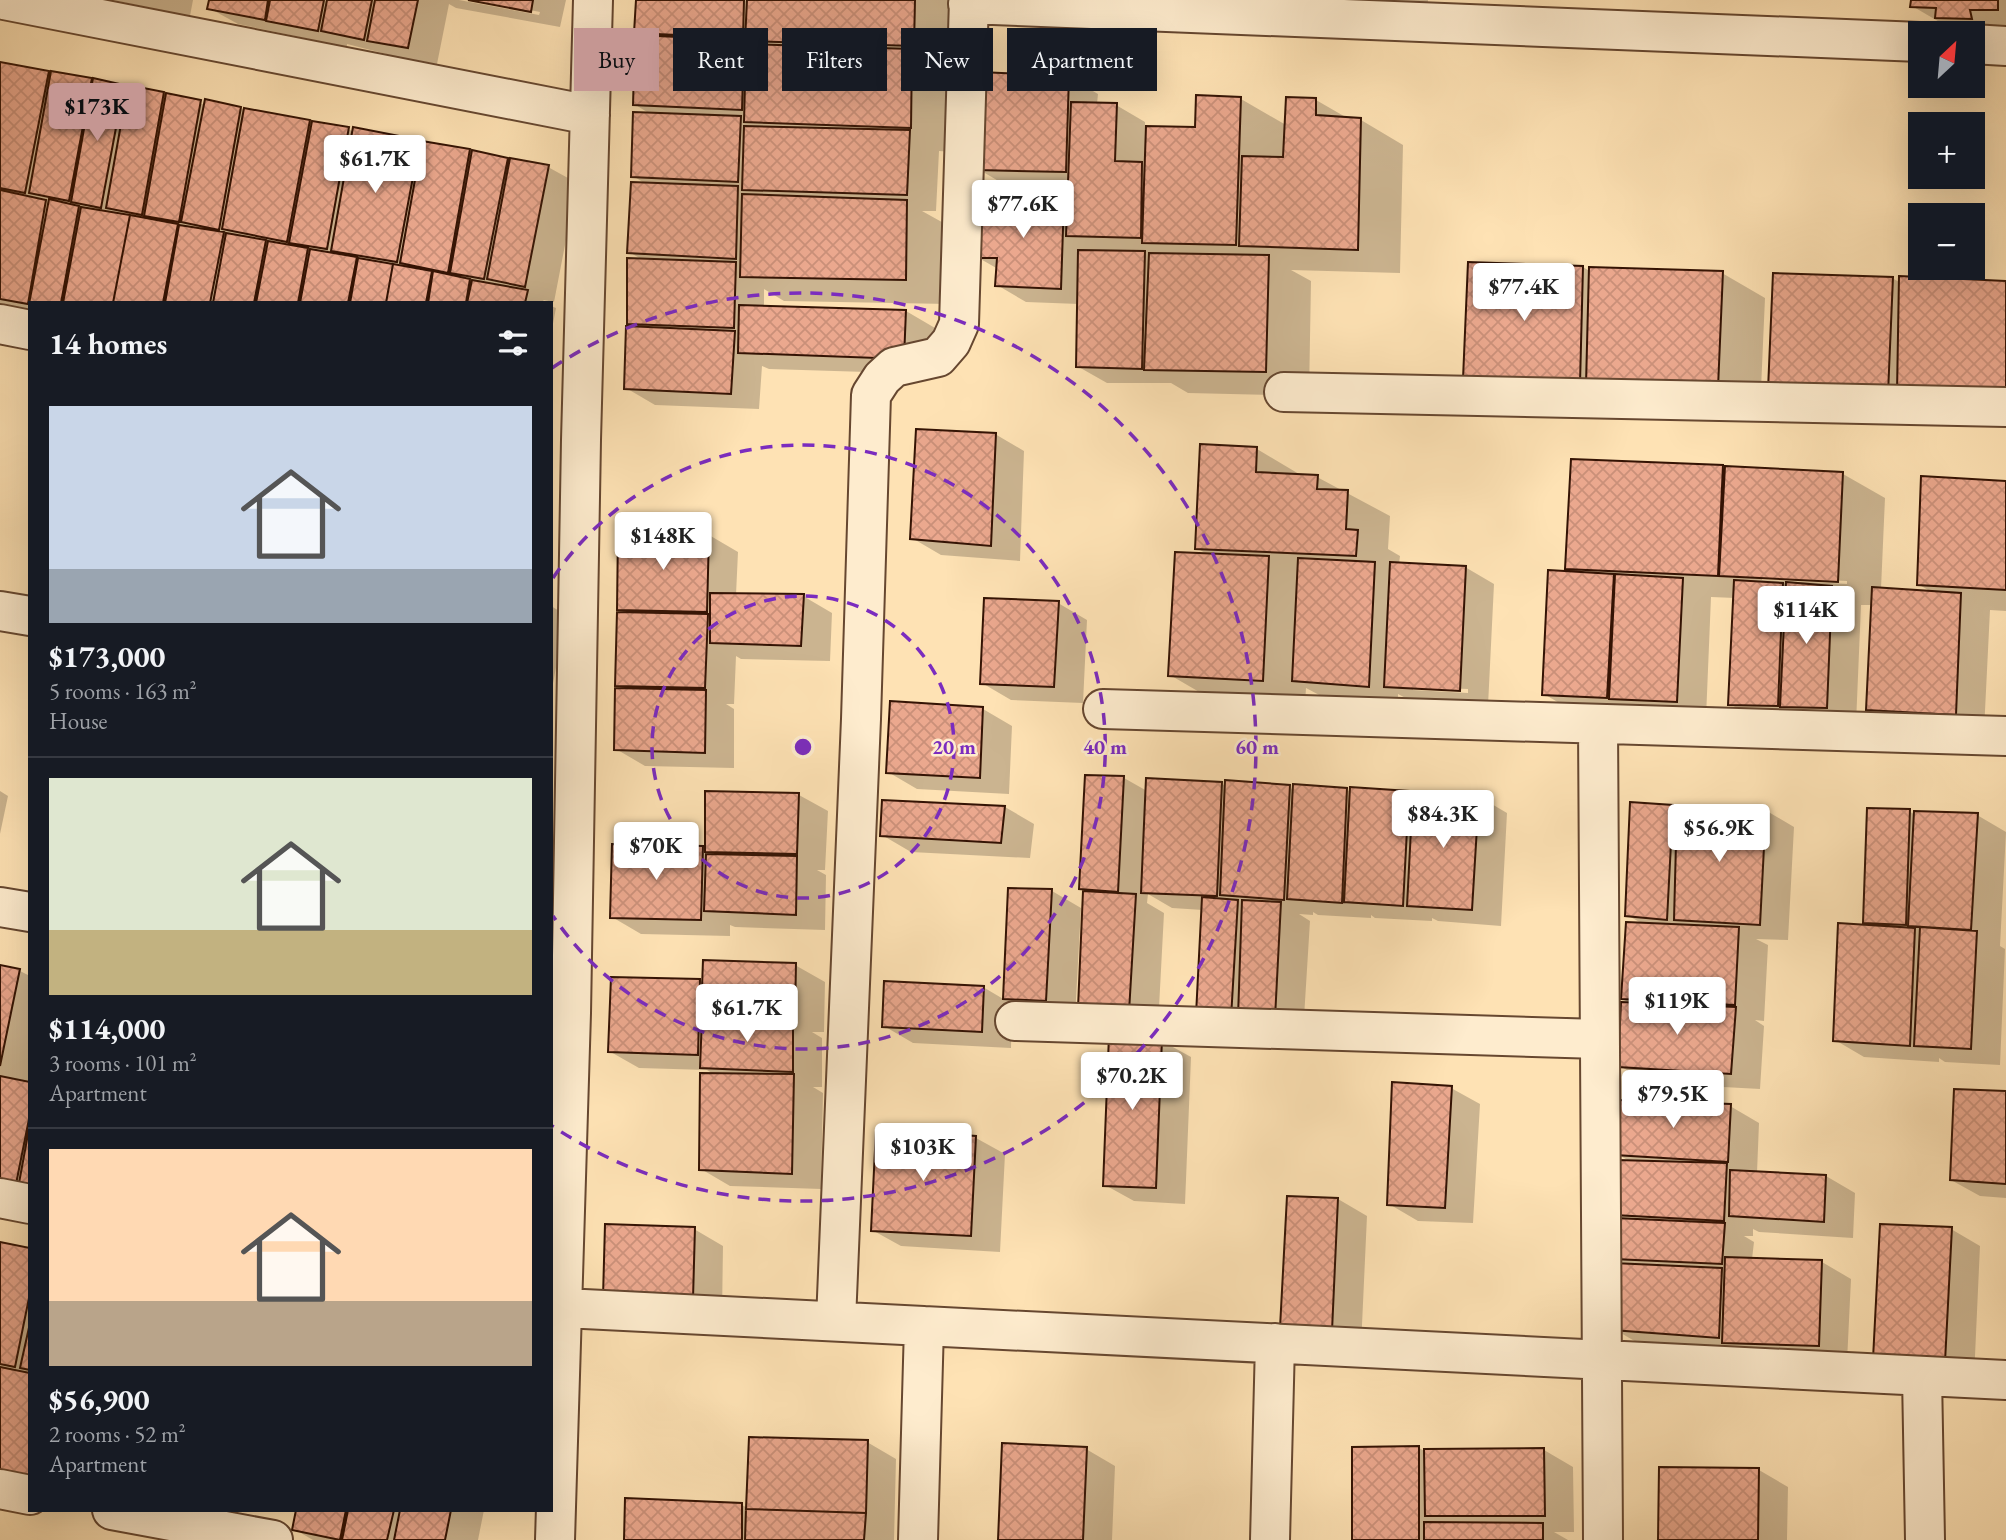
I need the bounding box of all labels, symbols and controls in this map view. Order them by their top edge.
north arrow [1908,21,1984,98]
map controls [1908,21,1985,280]
chip: Buy [574,28,659,91]
chip: Rent [673,28,768,91]
chip: Filters [782,28,887,91]
chip: New [901,28,993,91]
chip: Apartment [1007,28,1157,91]
pin: $173K [48,83,146,143]
text: $173K [65,91,129,121]
button: + [1908,112,1985,189]
pin: $61.7K [318,136,432,195]
text: $61.7K [340,143,410,173]
pin: $77.6K [966,180,1080,240]
text: $77.6K [988,188,1058,218]
button: − [1908,203,1985,280]
pin: $77.4K [1467,264,1581,323]
text: $77.4K [1489,271,1559,301]
text: 14 homes [49,324,167,363]
icon: filters [494,324,532,362]
icon: home [228,451,354,577]
pin: $148K [614,512,712,572]
text: $148K [631,520,695,550]
pin: $114K [1757,586,1855,646]
text: $114K [1774,594,1838,624]
text: $173,000 [49,637,165,676]
text: 5 rooms · 163 m² [49,676,197,706]
text: House [49,706,108,736]
text: 20 m [932,733,976,760]
text: 40 m [1083,733,1127,760]
text: 60 m [1235,733,1279,760]
centre of rings [791,735,815,759]
pin: $84.3K [1386,790,1500,850]
text: $84.3K [1408,798,1478,828]
pin: $56.9K [1662,804,1776,864]
text: $56.9K [1684,812,1754,842]
pin: $70K [615,822,697,882]
icon: home [228,823,354,949]
text: $70K [630,830,682,860]
pin: $119K [1628,978,1726,1037]
pin: $61.7K [690,984,804,1044]
text: $119K [1645,985,1709,1015]
text: $61.7K [712,992,782,1022]
text: $114,000 [49,1009,165,1048]
text: 3 rooms · 101 m² [49,1048,197,1078]
pin: $70.2K [1075,1052,1189,1112]
text: $70.2K [1097,1060,1167,1090]
pin: $79.5K [1616,1070,1730,1130]
text: Apartment [49,1078,147,1108]
text: $79.5K [1638,1078,1708,1108]
pin: $103K [874,1124,972,1183]
text: $103K [891,1131,955,1161]
icon: home [228,1194,354,1320]
text: $56,900 [49,1380,150,1419]
text: 2 rooms · 52 m² [49,1419,186,1449]
text: Apartment [49,1449,147,1479]

